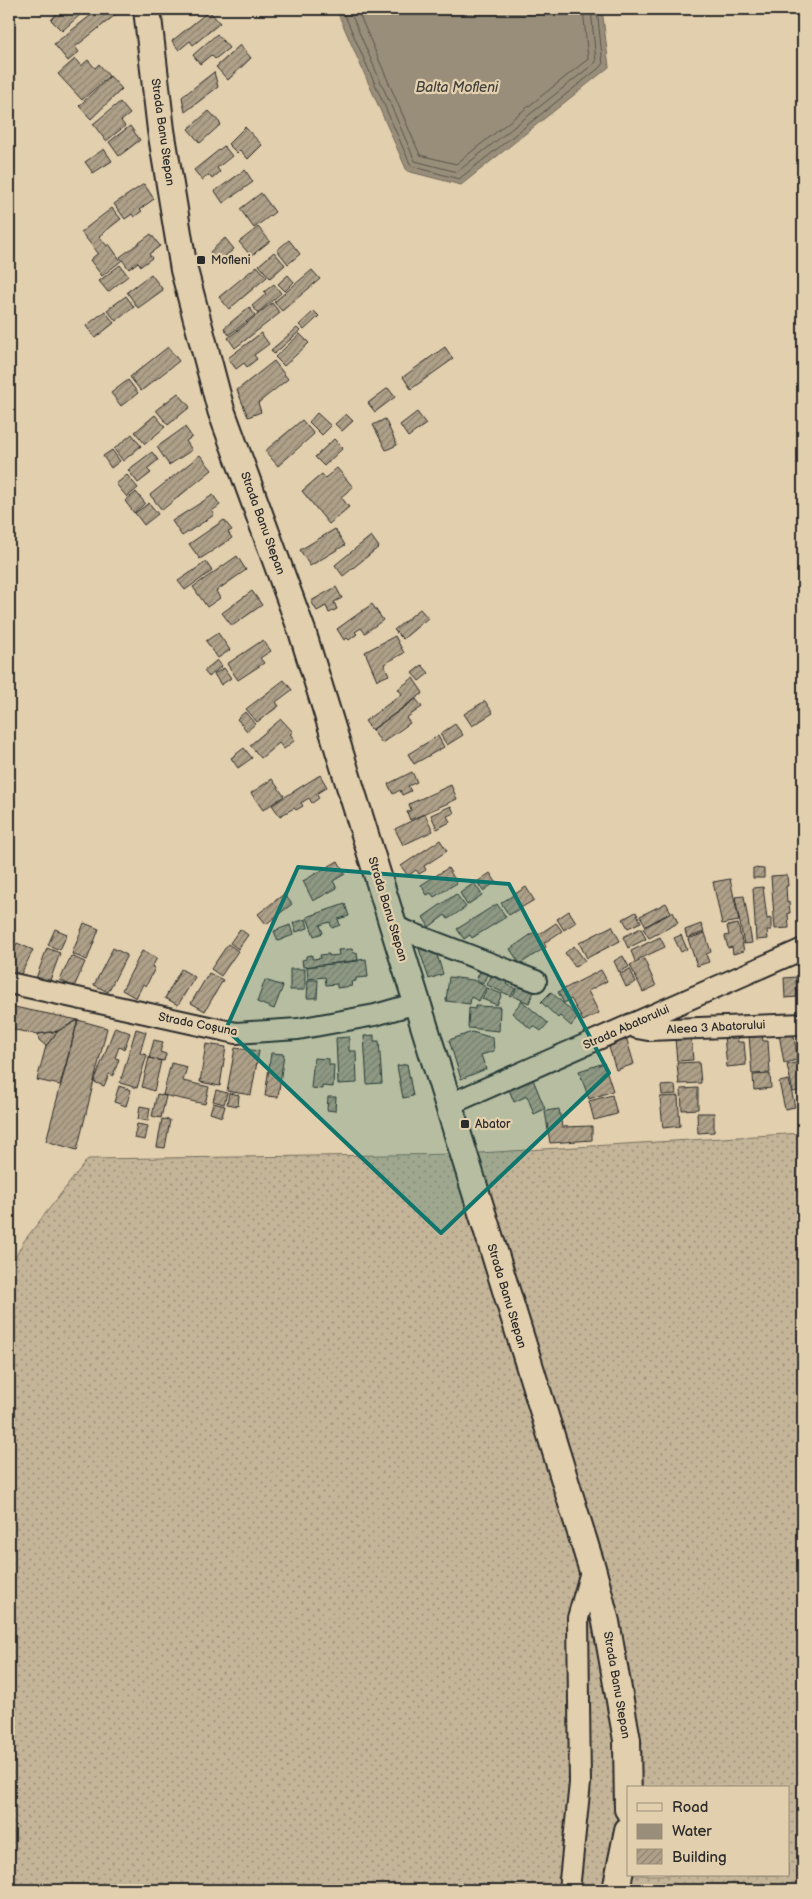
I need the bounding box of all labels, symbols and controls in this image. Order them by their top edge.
street label: Strada Banu Stepan [148,77,178,187]
water label: Balta Mofleni [416,79,499,96]
place label: Mofleni [211,253,251,268]
marker: Mofleni [195,254,207,266]
street label: Strada Banu Stepan [237,470,288,577]
street label: Strada Banu Stepan [365,855,411,963]
street label: Strada Abatorului [581,1002,672,1053]
street label: Strada Coșuna [157,1009,239,1040]
street label: Aleea 3 Abatorului [666,1017,766,1038]
place label: Abator [475,1117,511,1132]
marker: Abator [459,1118,471,1130]
street label: Strada Banu Stepan [484,1242,530,1350]
street label: Strada Banu Stepan [600,1630,633,1740]
legend [627,1786,790,1876]
text: Road [672,1798,708,1817]
text: Water [672,1822,712,1841]
text: Building [672,1848,727,1867]

